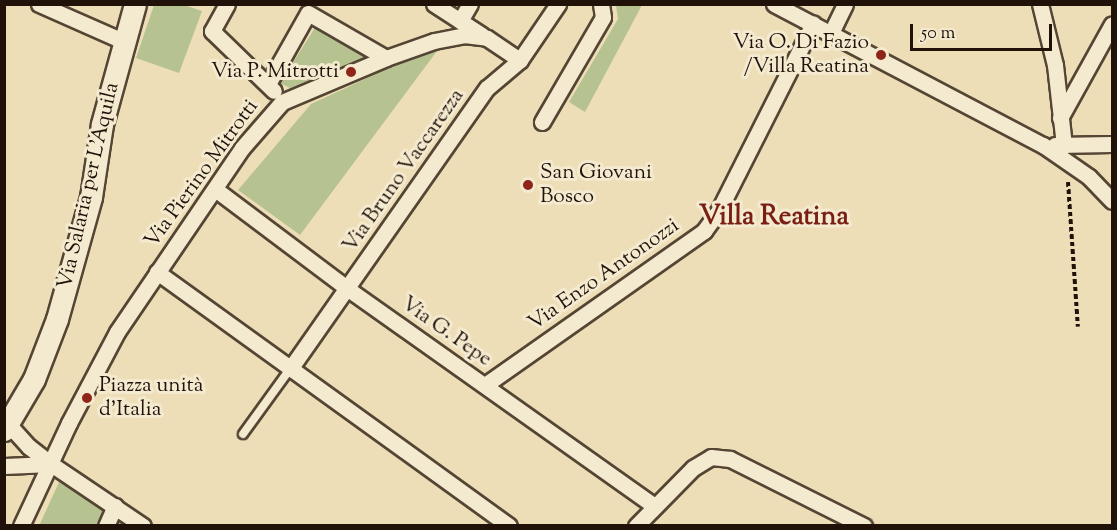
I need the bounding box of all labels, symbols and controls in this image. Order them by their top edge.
scale bar [913,12,1056,50]
text: 50 m [921,21,955,47]
place label: Via O. Di Fazio /Villa Reatina [733,30,869,80]
marker: Via O. Di Fazio /Villa Reatina [874,48,888,62]
place label: Via P. Mitrotti [211,59,339,85]
marker: Via P. Mitrotti [344,65,358,79]
street label: Via Salaria per L'Aquila [53,80,125,292]
street label: Via Bruno Vaccarezza [338,84,470,258]
street label: Via Pierino Mitrotti [140,95,264,253]
place label: San Giovani Bosco [540,160,652,210]
marker: San Giovani Bosco [521,178,535,192]
district label: Villa Reatina [699,202,849,234]
street label: Via Enzo Antonozzi [524,214,684,336]
street label: Via G. Pepe [396,292,496,372]
place label: Piazza unità d'Italia [99,373,203,423]
marker: Piazza unità d'Italia [80,391,94,405]

